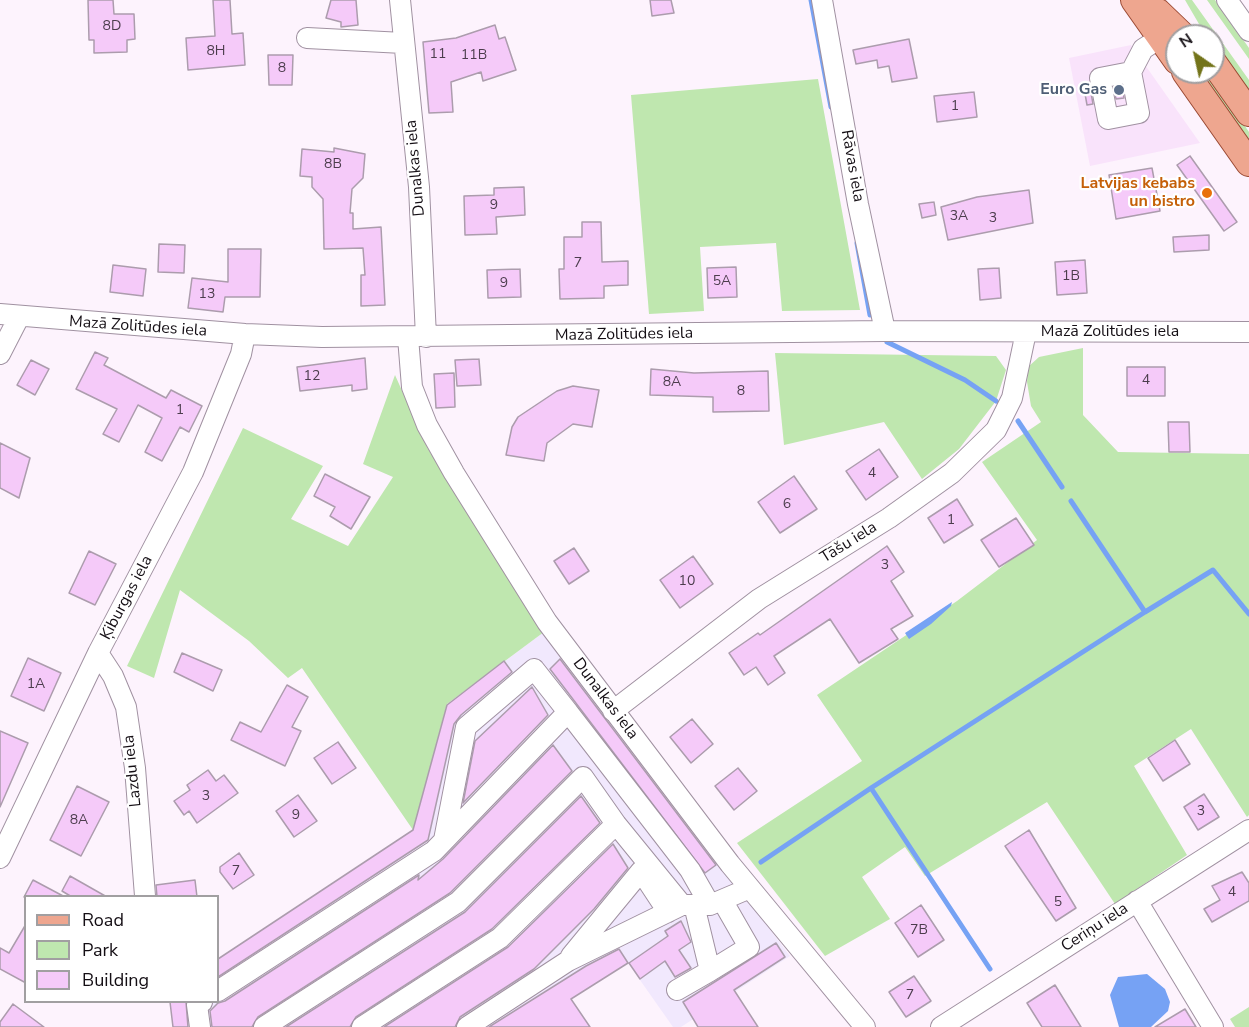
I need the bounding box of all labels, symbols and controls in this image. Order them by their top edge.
house number: 8D [103,19,121,35]
north arrow [1165,24,1225,84]
text: N [1175,28,1197,53]
house number: 8H [206,44,226,60]
house number: 11 [430,47,446,63]
house number: 11B [461,48,487,64]
house number: 8 [278,61,286,77]
place label: Euro Gas [1040,80,1107,100]
marker: Euro Gas [1112,83,1126,97]
house number: 1 [951,99,959,115]
street label: Dunalkas iela [402,119,430,217]
street label: Rāvas iela [836,128,868,204]
house number: 8B [324,157,342,173]
place label: Latvijas kebabs un bistro [1081,174,1195,212]
marker: Latvijas kebabs un bistro [1200,186,1214,200]
house number: 9 [490,198,498,214]
house number: 3A [950,209,968,225]
house number: 3 [989,211,997,227]
house number: 7 [574,256,582,272]
house number: 1B [1062,269,1080,285]
house number: 5A [713,274,731,290]
house number: 9 [500,276,508,292]
house number: 13 [199,287,215,303]
street label: Mazā Zolitūdes iela [68,313,208,341]
street label: Mazā Zolitūdes iela [1041,322,1179,342]
street label: Mazā Zolitūdes iela [555,324,693,346]
house number: 12 [304,369,320,385]
house number: 4 [1142,373,1150,389]
house number: 8A [663,375,681,391]
house number: 8 [737,384,745,400]
house number: 1 [176,403,184,419]
house number: 4 [868,466,876,482]
house number: 6 [783,497,791,513]
house number: 1 [947,513,955,529]
street label: Tāšu iela [817,518,881,568]
street label: Ķiburgas iela [97,553,157,643]
house number: 3 [881,558,889,574]
house number: 10 [679,574,695,590]
street label: Dunalkas iela [568,655,642,743]
house number: 1A [27,677,45,693]
street label: Lazdu iela [120,734,146,808]
house number: 3 [202,789,210,805]
house number: 3 [1197,804,1205,820]
house number: 9 [292,808,300,824]
house number: 8A [70,813,88,829]
house number: 7 [232,864,240,880]
house number: 4 [1228,885,1236,901]
legend [24,895,219,1003]
house number: 5 [1054,895,1062,911]
street label: Ceriņu iela [1058,899,1132,957]
text: Road [82,908,124,932]
house number: 7B [910,923,928,939]
text: Park [82,938,118,962]
text: Building [82,968,149,992]
house number: 7 [906,988,914,1004]

